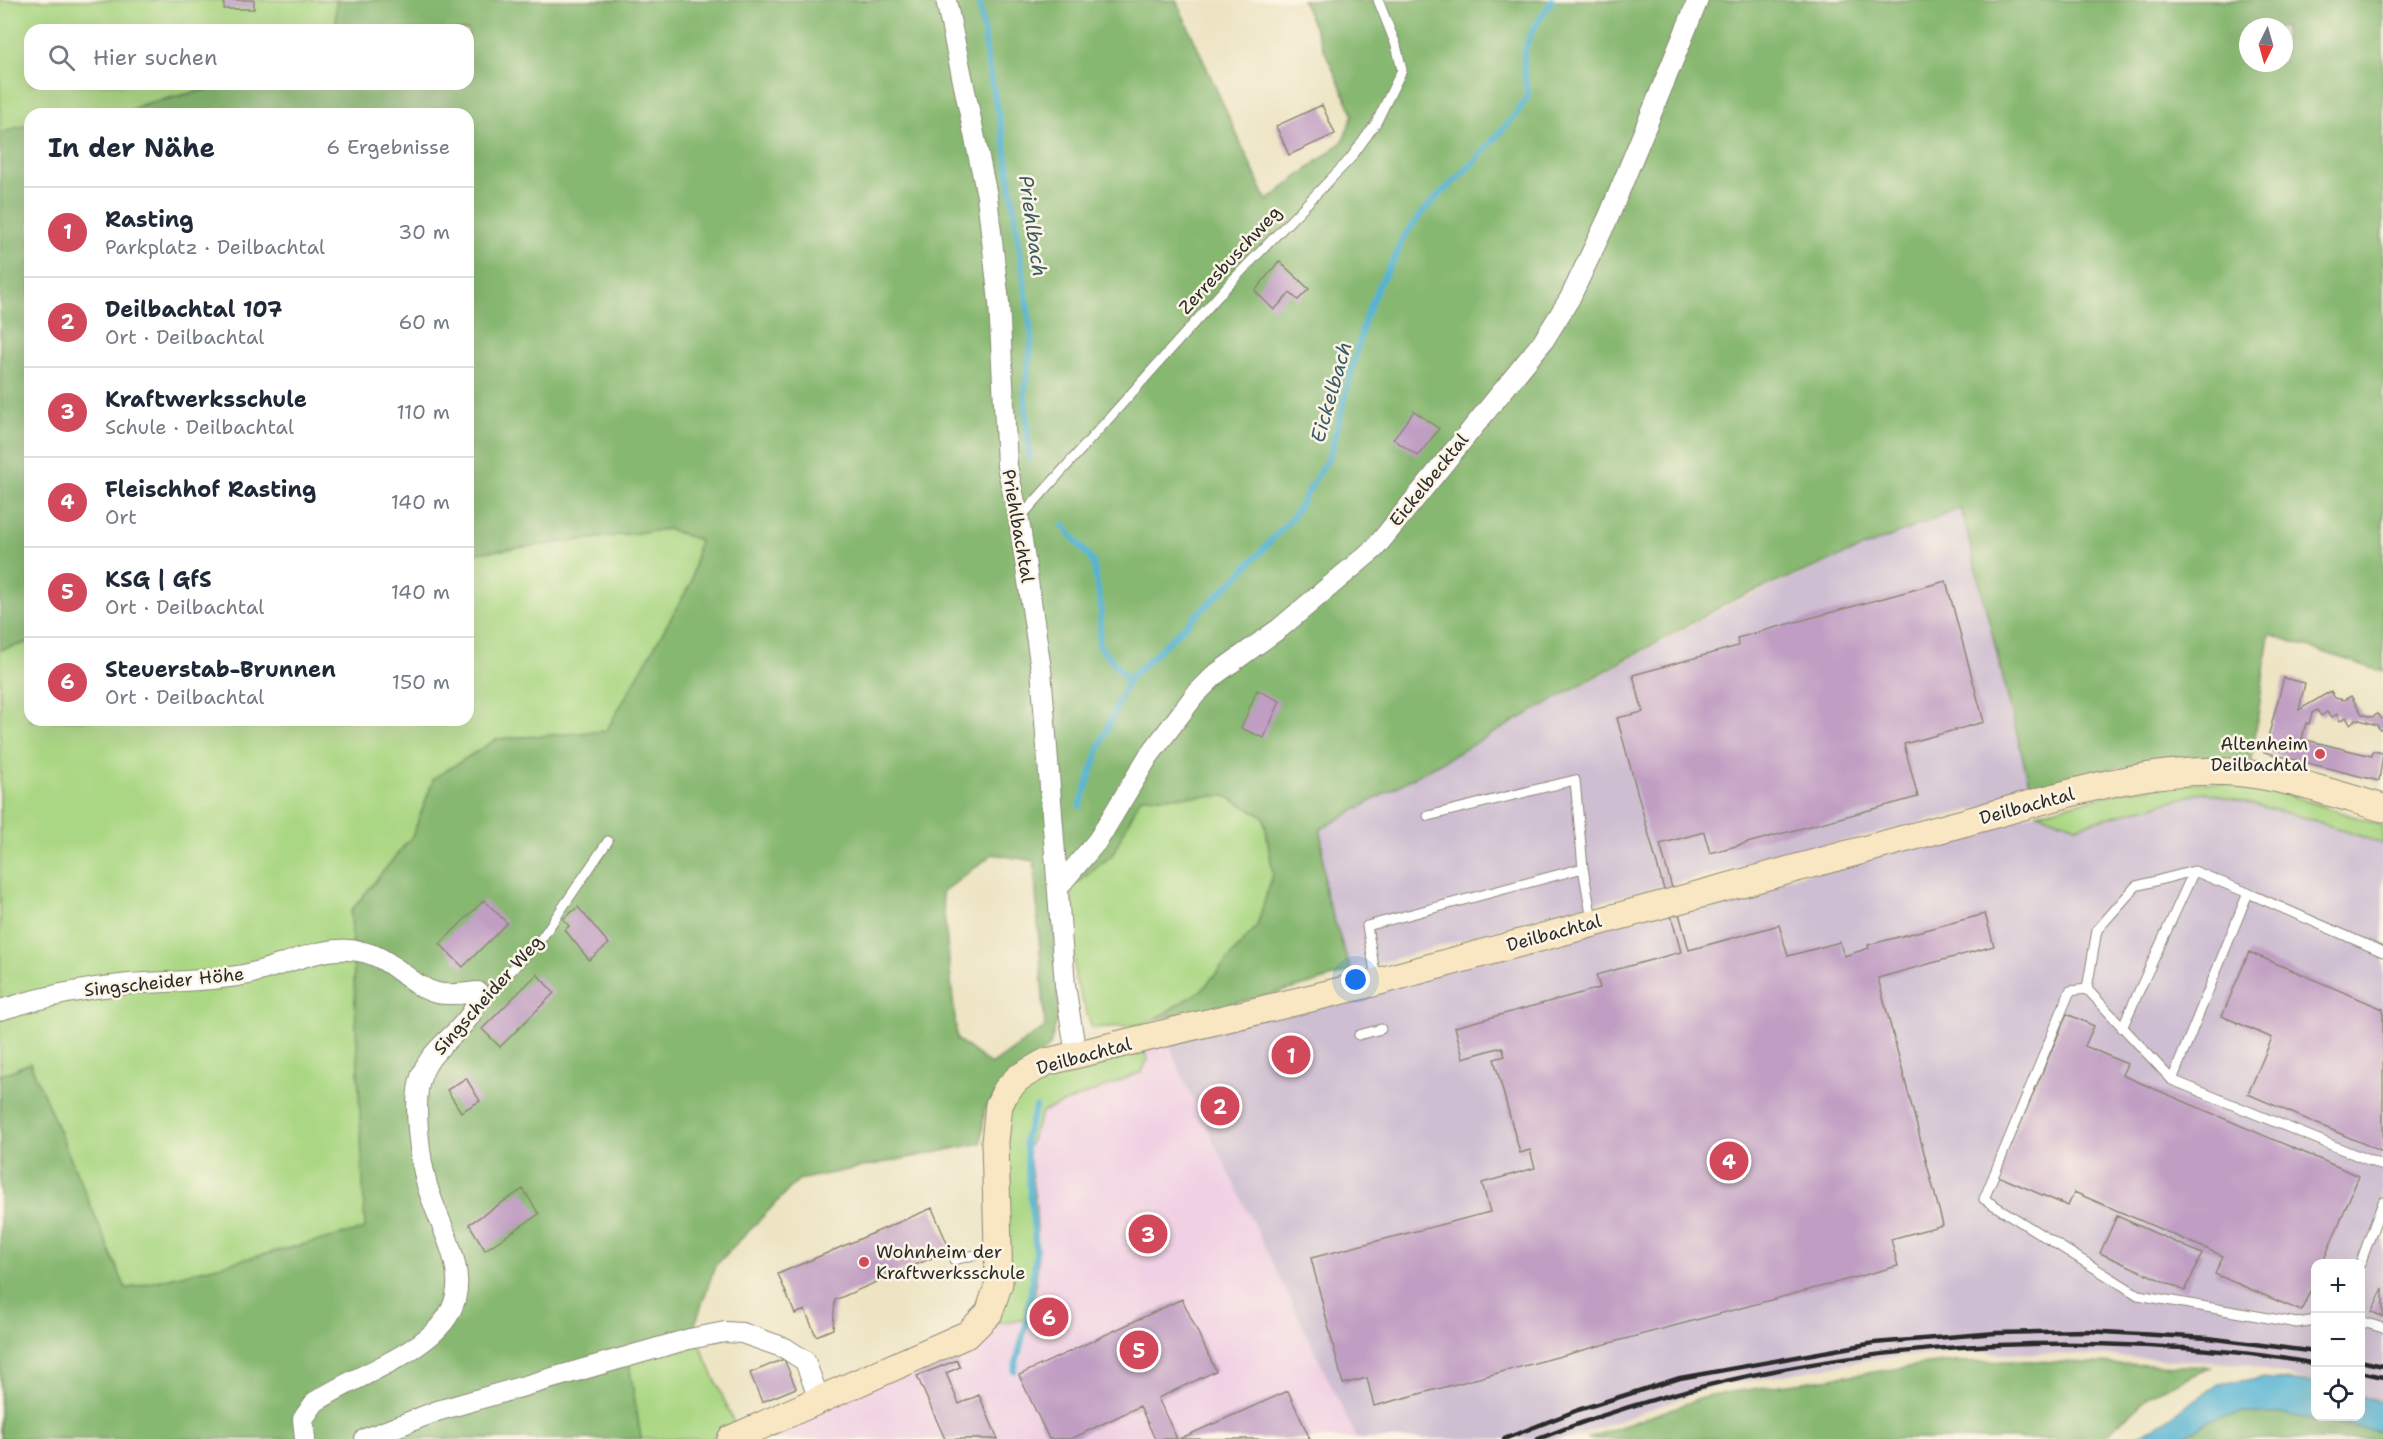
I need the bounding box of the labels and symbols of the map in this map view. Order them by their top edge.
north arrow [2239,18,2293,72]
water label: Priehlbach [1013,174,1053,278]
street label: Zerresbuschweg [1174,201,1286,319]
water label: Eickelbach [1304,339,1358,445]
street label: Eickelbecktal [1384,428,1474,532]
street label: Priehlbachtal [996,467,1040,585]
place label: Altenheim Deilbachtal [2211,732,2309,777]
marker: Altenheim Deilbachtal [2313,747,2327,761]
street label: Deilbachtal [1977,782,2078,830]
street label: Deilbachtal [1504,909,1605,957]
street label: Singscheider Weg [428,930,548,1060]
street label: Singscheider Höhe [83,962,245,1002]
your location [1341,965,1370,994]
street label: Deilbachtal [1034,1032,1135,1080]
pin: 1 [1272,1032,1310,1078]
pin: 2 [1200,1084,1240,1128]
pin: 4 [1710,1138,1748,1184]
pin: 3 [1128,1212,1168,1256]
place label: Wohnheim der Kraftwerksschule [876,1240,1026,1285]
marker: Wohnheim der Kraftwerksschule [857,1255,871,1269]
pin: 6 [1030,1294,1068,1340]
pin: 5 [1120,1328,1158,1372]

